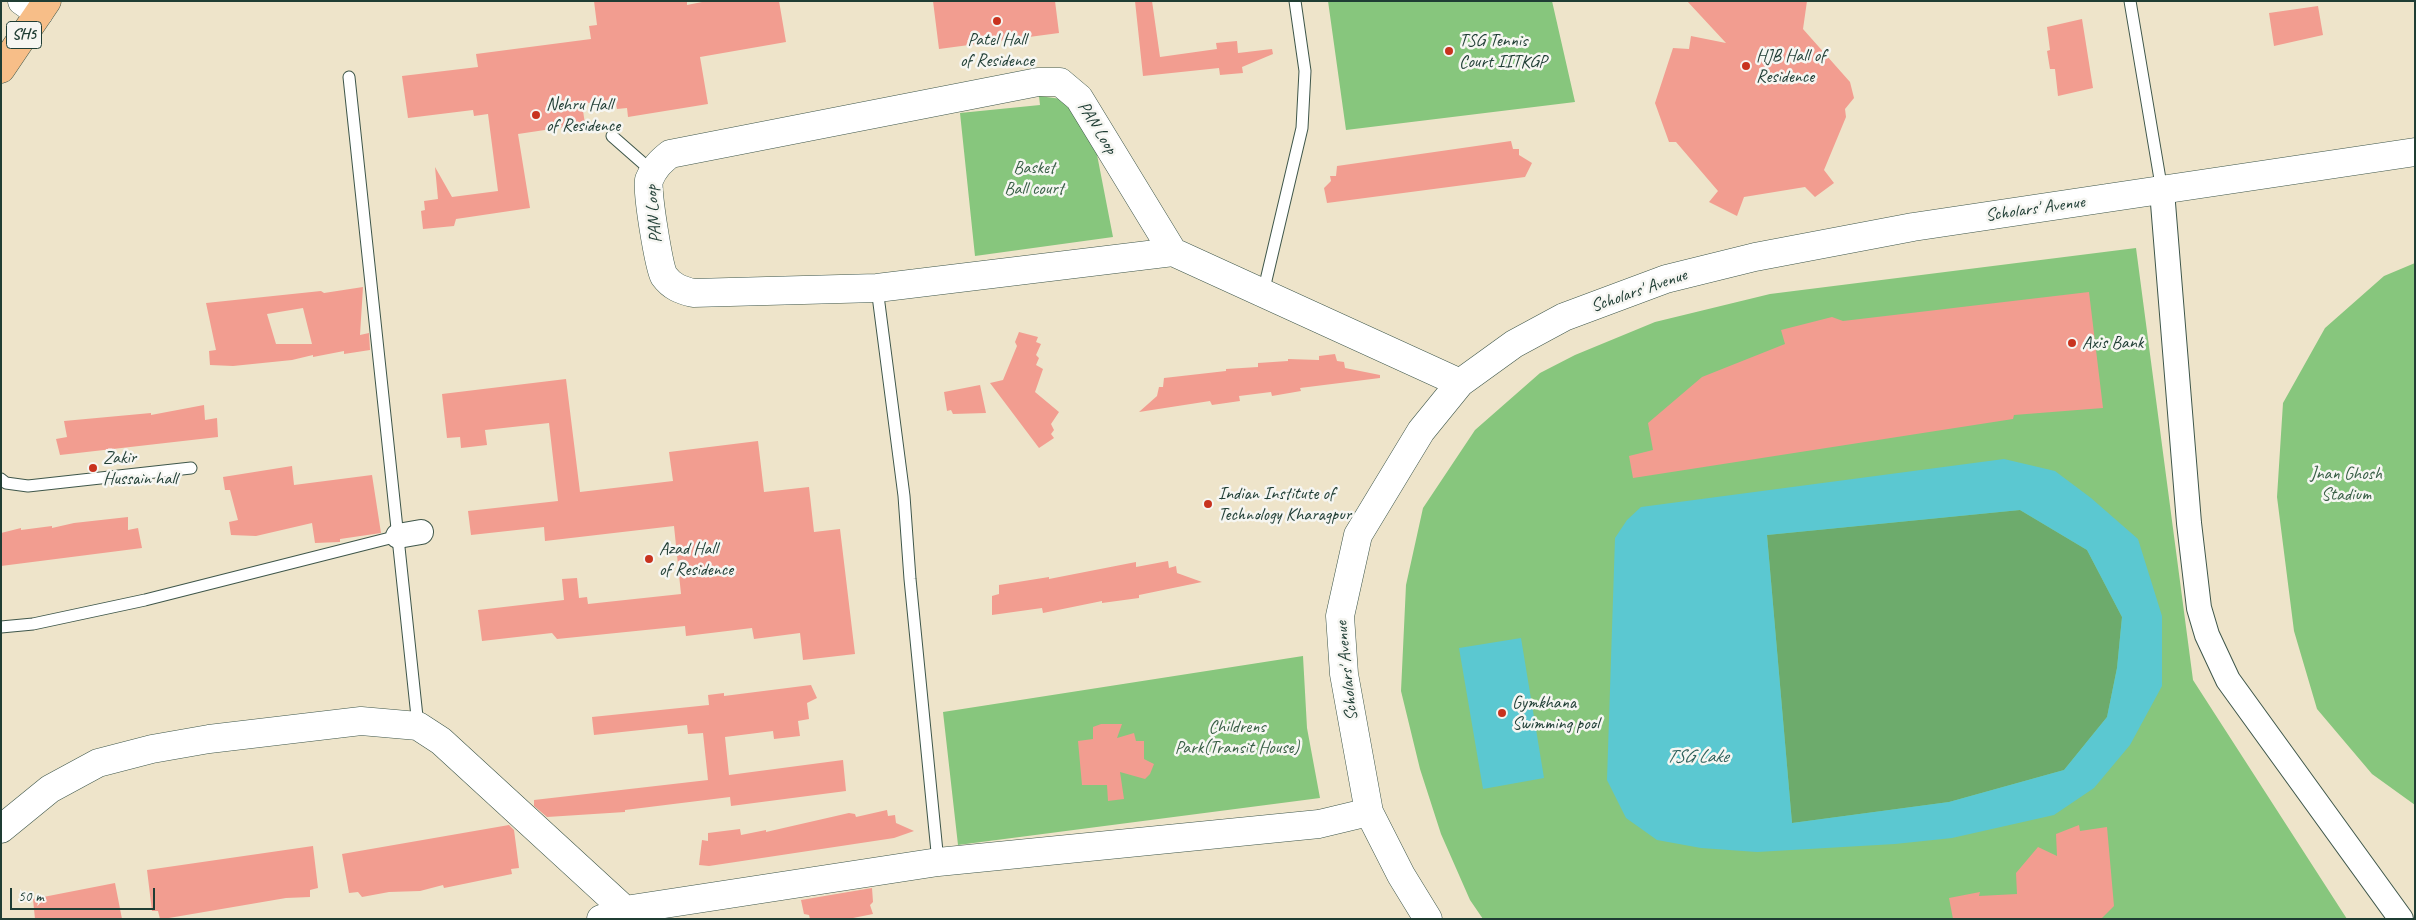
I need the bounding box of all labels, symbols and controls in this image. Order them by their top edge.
marker: Patel Hall of Residence [991,15,1003,27]
road number: SH5 [6,22,42,48]
place label: Patel Hall of Residence [960,29,1034,72]
place label: TSG Tennis Court IITKGP [1459,30,1547,72]
marker: TSG Tennis Court IITKGP [1443,45,1455,57]
place label: HJB Hall of Residence [1756,45,1825,88]
marker: HJB Hall of Residence [1740,60,1752,72]
place label: Nehru Hall of Residence [546,94,620,136]
street label: PAN Loop [1072,98,1122,158]
marker: Nehru Hall of Residence [530,109,542,121]
park label: Basket Ball court [1004,157,1064,200]
street label: PAN Loop [641,184,667,244]
street label: Scholars' Avenue [1984,191,2086,227]
street label: Scholars' Avenue [1588,265,1690,317]
place label: Axis Bank [2082,332,2143,354]
marker: Axis Bank [2066,337,2078,349]
place label: Zakir Hussain hall [103,447,177,489]
marker: Zakir Hussain hall [87,462,99,474]
park label: Jnan Ghosh Stadium [2310,463,2382,506]
place label: Indian Institute of Technology Kharagpur [1218,483,1351,526]
marker: Indian Institute of Technology Kharagpur [1202,498,1214,510]
place label: Azad Hall of Residence [659,538,733,580]
marker: Azad Hall of Residence [643,553,655,565]
street label: Scholars' Avenue [1331,620,1363,722]
place label: Gymkhana Swimming pool [1512,692,1599,734]
marker: Gymkhana Swimming pool [1496,707,1508,719]
park label: Childrens Park(Transit House) [1175,716,1299,759]
water label: TSG Lake [1666,746,1728,768]
scale bar [12,878,158,910]
text: 50 m [18,887,44,906]

